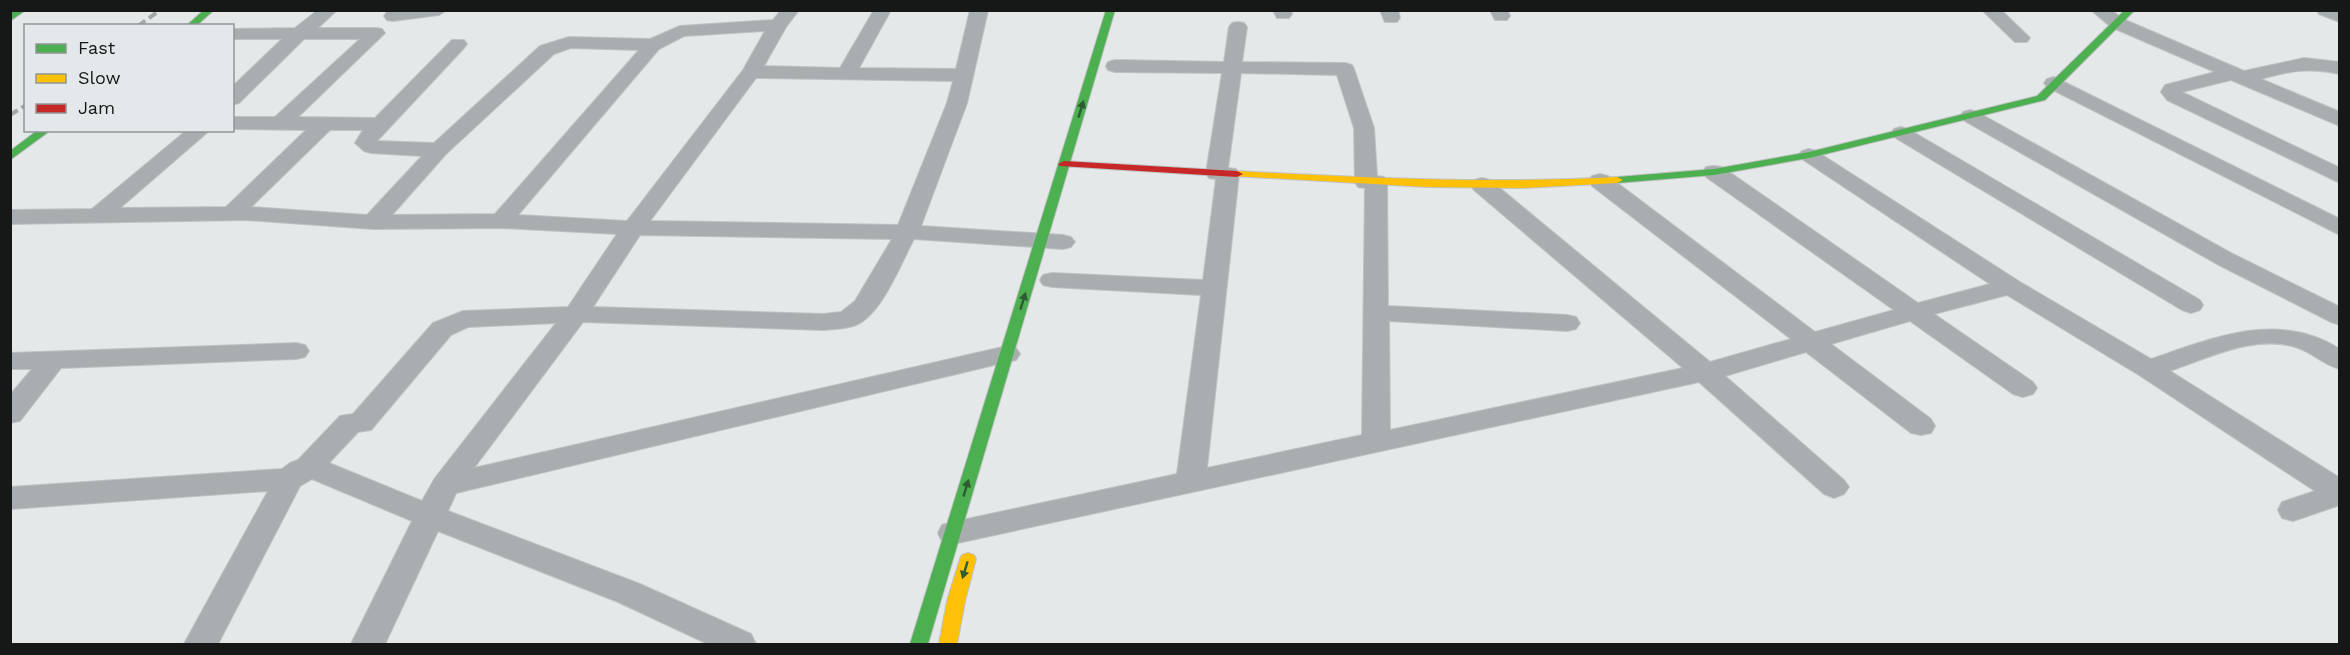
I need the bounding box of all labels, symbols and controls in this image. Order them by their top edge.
legend [24,24,234,132]
text: Fast [78,37,116,58]
text: Slow [78,67,121,88]
text: Jam [78,97,115,118]
one-way arrow [1077,99,1086,117]
one-way arrow [1019,292,1028,310]
one-way arrow [962,479,971,497]
one-way arrow [960,561,969,579]

